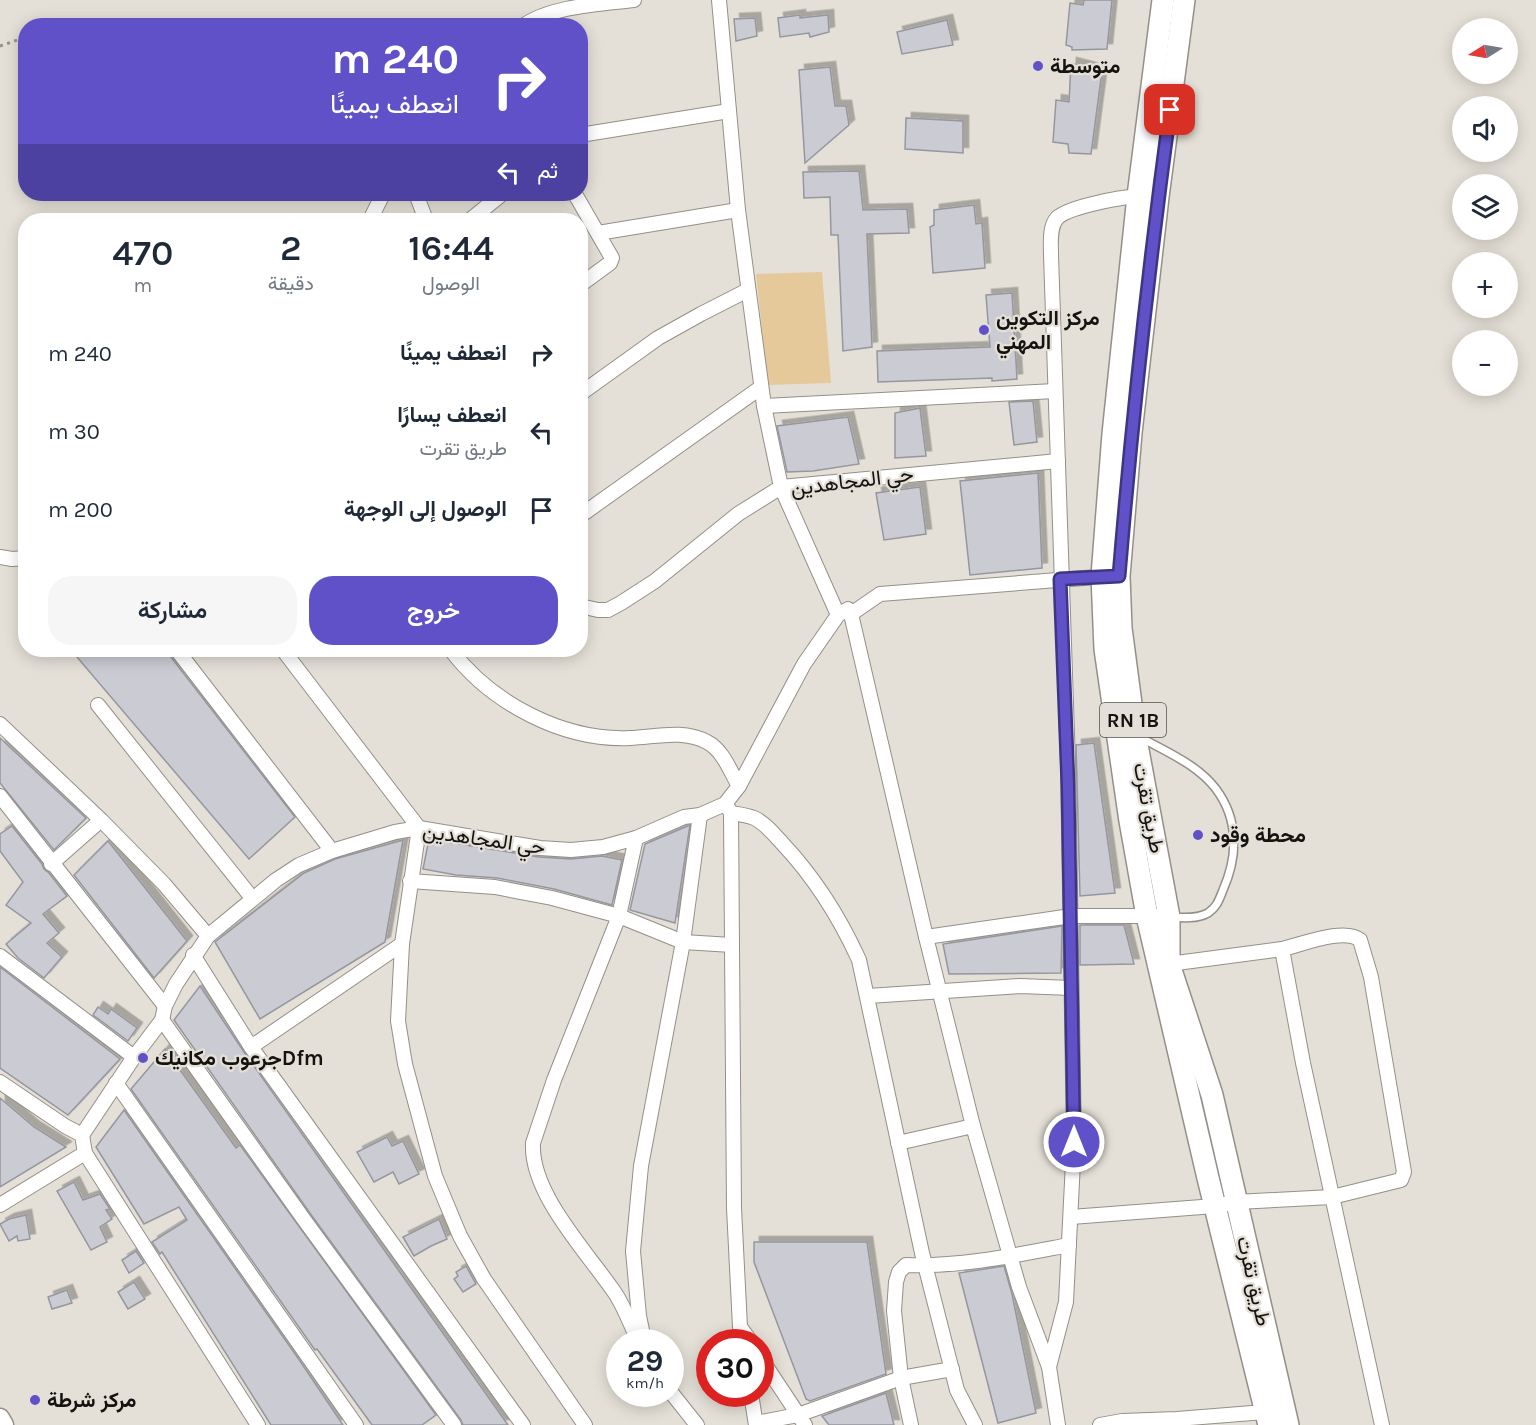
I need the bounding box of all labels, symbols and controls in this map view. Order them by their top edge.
north arrow [1452,18,1518,84]
map controls [1452,18,1518,396]
text: 240 m [332,34,459,84]
icon: right [480,42,558,120]
place label: متوسطة [1050,54,1121,79]
marker: متوسطة [1031,59,1045,73]
pin [1144,84,1195,135]
text: انعطف يمينًا [330,88,459,120]
icon: arrive [1153,93,1186,126]
button: sound [1452,96,1518,162]
icon: left [492,156,525,189]
text: ثم [537,158,558,184]
button: layers [1452,174,1518,240]
text: 2 [280,227,302,269]
text: 16:44 [408,227,494,269]
text: 470 [112,232,173,274]
button: + [1452,252,1518,318]
text: دقيقة [268,272,314,295]
text: الوصول [422,272,480,295]
text: m [133,274,152,297]
place label: مركز التكوين المهني [996,306,1100,359]
marker: مركز التكوين المهني [977,323,991,337]
button: − [1452,330,1518,396]
icon: right [525,338,558,371]
text: انعطف يمينًا [400,340,507,366]
text: 240 m [48,341,112,367]
text: انعطف يسارًا [397,402,507,428]
icon: left [525,416,558,449]
text: 30 m [48,419,100,445]
text: طريق تقرت [420,437,507,460]
street label: حي المجاهدين [789,462,915,505]
icon: arrive [525,494,558,527]
text: الوصول إلى الوجهة [344,496,507,522]
text: 200 m [48,497,113,523]
button: مشاركة [48,576,297,645]
button: خروج [309,576,558,645]
road number: RN 1B [1100,703,1166,737]
street label: طريق تقرت [1127,761,1170,856]
street label: حي المجاهدين [420,819,547,864]
place label: محطة وقود [1210,823,1306,848]
marker: محطة وقود [1191,828,1205,842]
place label: جرعوب مكانيكDfm [155,1046,324,1071]
marker: جرعوب مكانيكDfm [136,1051,150,1065]
position arrow [1042,1110,1106,1174]
street label: طريق تقرت [1231,1234,1276,1329]
speed limit sign: 30 [696,1329,774,1407]
text: 29 [627,1343,663,1379]
text: km/h [626,1374,664,1392]
place label: مركز شرطة [47,1388,136,1413]
marker: مركز شرطة [28,1393,42,1407]

